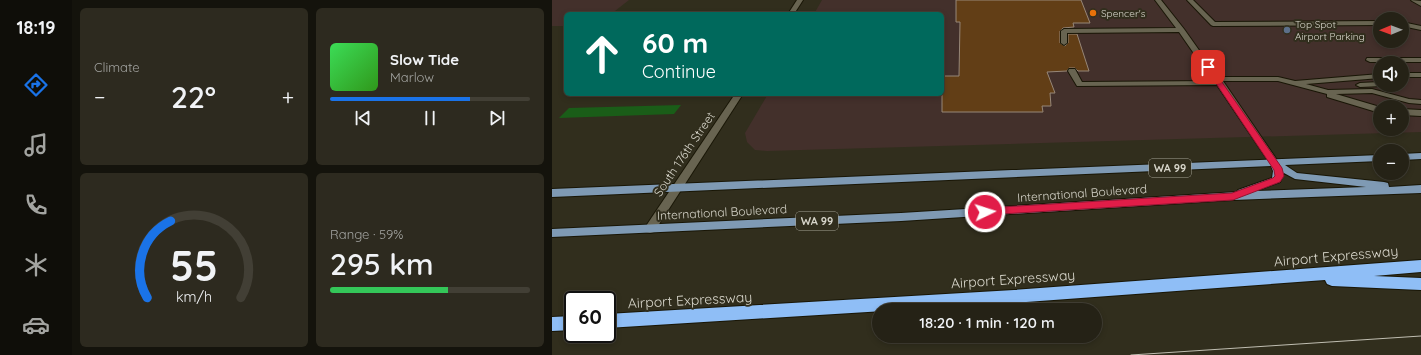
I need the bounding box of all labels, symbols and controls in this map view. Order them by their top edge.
place label: Spencer's [1101,7,1146,20]
marker: Spencer's [1088,8,1098,18]
north arrow [1373,12,1409,48]
map controls [1373,12,1409,180]
text: 18:19 [16,16,56,39]
place label: Top Spot Airport Parking [1295,18,1365,43]
text: 60 m [642,25,708,60]
marker: Top Spot Airport Parking [1282,25,1292,35]
icon: ahead [576,28,628,80]
text: Slow Tide [390,50,459,69]
pin [1191,50,1225,84]
icon: arrive [1197,56,1219,78]
button: sound [1373,56,1409,92]
text: Climate [94,59,140,75]
text: Continue [642,60,716,83]
text: Marlow [390,69,434,85]
icon: directions [22,71,50,99]
text: 22° [171,78,216,116]
text: − [94,83,105,111]
text: + [282,83,294,111]
button: + [1373,100,1409,136]
icon: previous [352,107,374,129]
icon: pause [419,107,441,129]
icon: next [486,107,508,129]
street label: South 176th Street [650,109,718,199]
icon: music [22,131,50,159]
button: − [1373,144,1409,180]
road number: WA 99 [1149,159,1191,177]
street label: International Boulevard [1017,181,1147,205]
icon: phone [22,191,50,219]
position arrow [964,191,1006,233]
street label: International Boulevard [657,201,787,223]
road number: WA 99 [796,212,838,230]
text: Range · 59% [330,226,403,242]
text: 55 [170,239,218,291]
street label: Airport Expressway [1273,242,1399,270]
text: 295 km [330,245,434,283]
icon: climate [22,251,50,279]
street label: Airport Expressway [950,266,1076,292]
text: km/h [176,287,212,305]
street label: Airport Expressway [627,288,753,312]
speed limit sign: 60 [564,291,616,343]
icon: car [22,311,50,339]
text: 18:20 · 1 min · 120 m [919,313,1055,332]

